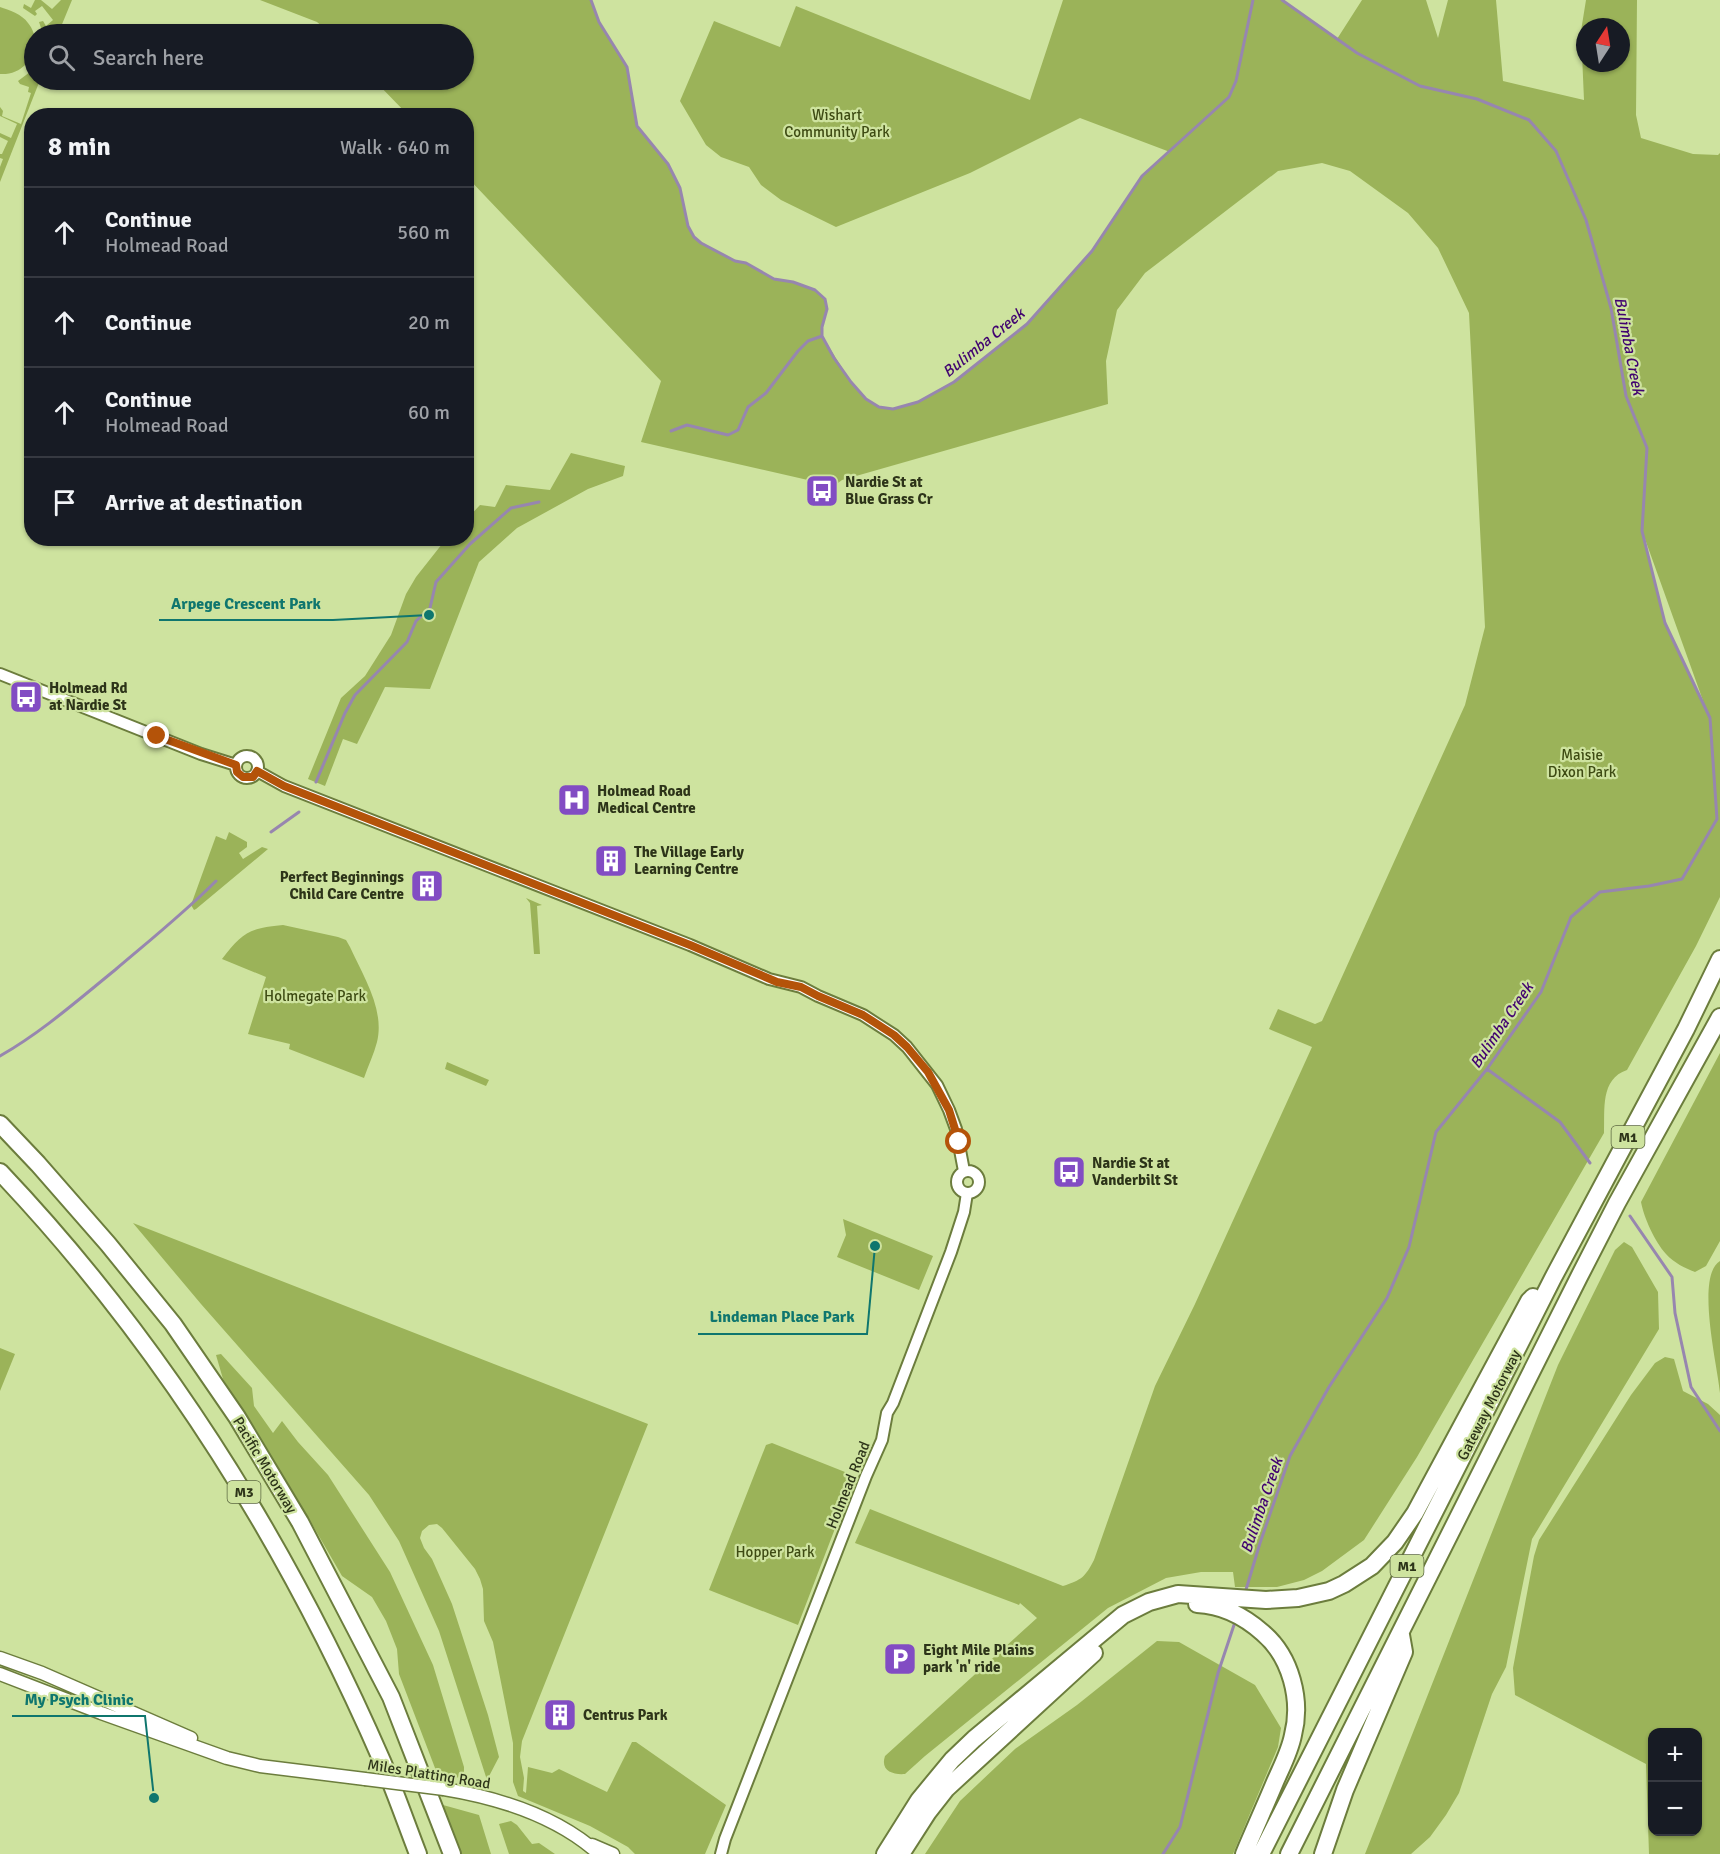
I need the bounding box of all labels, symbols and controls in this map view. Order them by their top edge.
north arrow [1576,18,1630,72]
search box [24,24,474,90]
icon: search [45,41,78,74]
text: Search here [93,44,204,71]
park label: Wishart Community Park [784,106,890,141]
text: 8 min [48,131,111,163]
text: Walk · 640 m [340,135,450,160]
text: Continue [105,206,192,233]
icon: ahead [48,216,81,249]
text: 560 m [397,220,450,245]
text: Holmead Road [105,233,229,258]
water label: Bulimba Creek [1610,295,1649,399]
water label: Bulimba Creek [939,302,1030,382]
icon: ahead [48,306,81,339]
text: Continue [105,309,192,336]
text: 20 m [408,310,450,335]
text: Continue [105,386,192,413]
icon: ahead [48,396,81,429]
text: 60 m [408,400,450,425]
text: Holmead Road [105,413,229,438]
bus stop icon: Nardie St at Blue Grass Cr [804,473,840,509]
place label: Nardie St at Blue Grass Cr [845,473,933,508]
icon: arrive [48,486,81,519]
text: Arrive at destination [105,489,302,516]
callout: Arpege Crescent Park [159,586,333,620]
text: Arpege Crescent Park [171,594,322,614]
bus stop icon: Holmead Rd at Nardie St [8,679,44,715]
place label: Holmead Rd at Nardie St [49,679,128,714]
route end [143,722,169,748]
park label: Maisie Dixon Park [1548,746,1617,781]
hospital icon: Holmead Road Medical Centre [556,782,592,818]
place label: Holmead Road Medical Centre [597,782,696,817]
building icon: The Village Early Learning Centre [593,843,629,879]
place label: The Village Early Learning Centre [634,843,744,878]
place label: Perfect Beginnings Child Care Centre [280,868,404,903]
building icon: Perfect Beginnings Child Care Centre [409,868,445,904]
water label: Bulimba Creek [1466,977,1539,1072]
park label: Holmegate Park [264,987,366,1005]
road number: M1 [1612,1126,1644,1148]
route start [945,1128,971,1154]
bus stop icon: Nardie St at Vanderbilt St [1051,1154,1087,1190]
place label: Nardie St at Vanderbilt St [1092,1154,1178,1189]
callout: Lindeman Place Park [698,1300,867,1334]
text: Lindeman Place Park [709,1307,855,1327]
street label: Gateway Motorway [1453,1347,1525,1463]
street label: Pacific Motorway [229,1413,301,1517]
street label: Holmead Road [822,1439,874,1531]
water label: Bulimba Creek [1236,1453,1288,1556]
road number: M3 [228,1481,260,1503]
park label: Hopper Park [736,1543,815,1561]
road number: M1 [1390,1555,1424,1577]
parking icon: Eight Mile Plains park 'n' ride [882,1641,918,1677]
place label: Eight Mile Plains park 'n' ride [923,1641,1034,1676]
callout: My Psych Clinic [12,1682,145,1716]
text: My Psych Clinic [24,1690,134,1710]
building icon: Centrus Park [542,1697,578,1733]
place label: Centrus Park [583,1706,668,1724]
map controls [1648,1728,1702,1836]
button: + [1648,1728,1702,1782]
street label: Miles Platting Road [366,1755,492,1793]
button: − [1648,1782,1702,1836]

